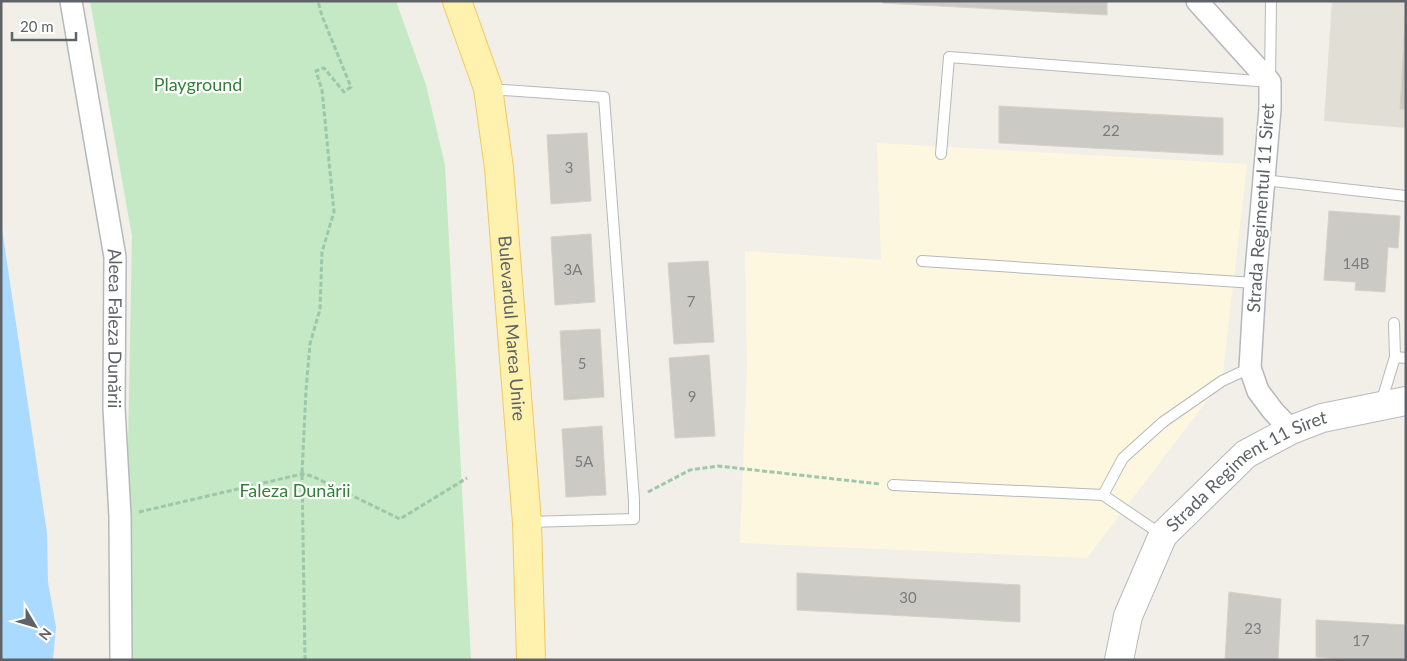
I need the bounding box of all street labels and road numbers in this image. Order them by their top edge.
street label: Strada Regimentul 11 Siret [1242,102,1278,313]
street label: Bulevardul Marea Unire [494,235,531,422]
street label: Aleea Faleza Dunării [104,246,128,408]
street label: Strada Regiment 11 Siret [1161,405,1329,536]

